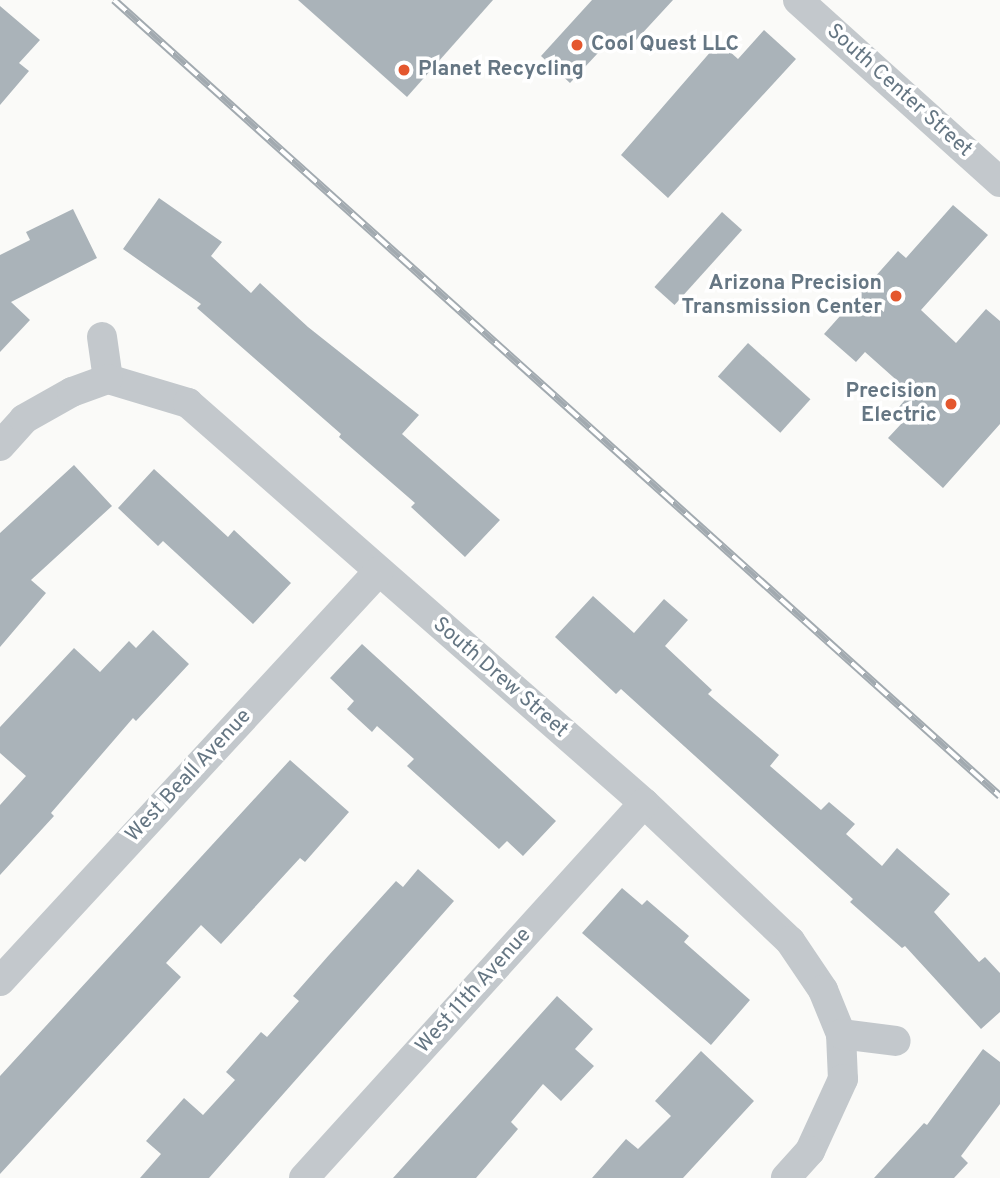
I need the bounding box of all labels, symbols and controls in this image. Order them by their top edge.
street label: South Center Street [821,19,977,163]
place label: Cool Quest LLC [591,32,739,58]
marker: Cool Quest LLC [569,37,585,53]
place label: Planet Recycling [418,57,584,83]
marker: Planet Recycling [396,62,412,78]
place label: Arizona Precision Transmission Center [681,271,882,321]
marker: Arizona Precision Transmission Center [888,288,904,304]
place label: Precision Electric [846,379,937,429]
marker: Precision Electric [943,396,959,412]
street label: South Drew Street [427,612,573,744]
street label: West Beall Avenue [121,704,257,848]
street label: West 11th Avenue [411,923,537,1059]

